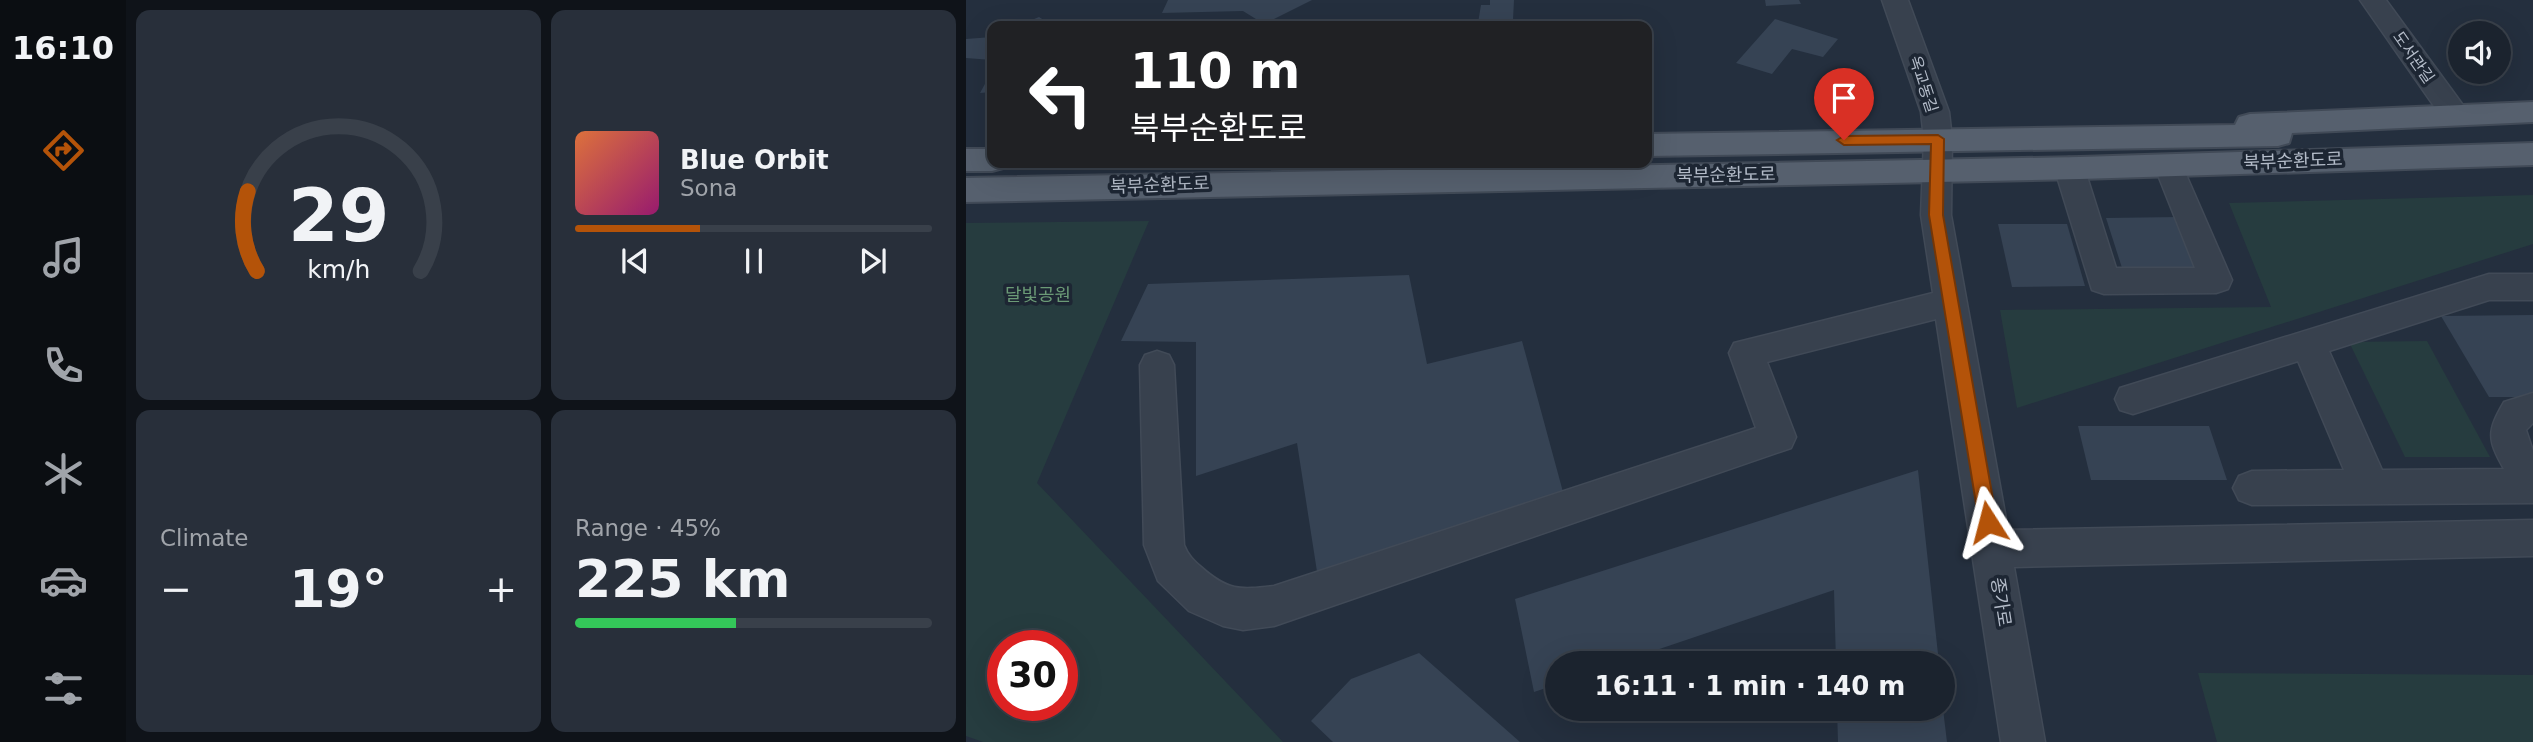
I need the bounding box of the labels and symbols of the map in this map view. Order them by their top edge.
street label: 도서관길 [2389,28,2438,87]
street label: 옥교동길 [1905,53,1942,115]
pin [1814,68,1874,140]
street label: 북부순환도로 [2243,148,2343,173]
street label: 북부순환도로 [1676,163,1776,186]
street label: 북부순환도로 [1110,172,1210,197]
park label: 달빛공원 [1005,284,1071,305]
position arrow [1951,485,2025,559]
street label: 종가로 [1987,576,2016,628]
speed limit sign: 30 [987,630,1078,721]

